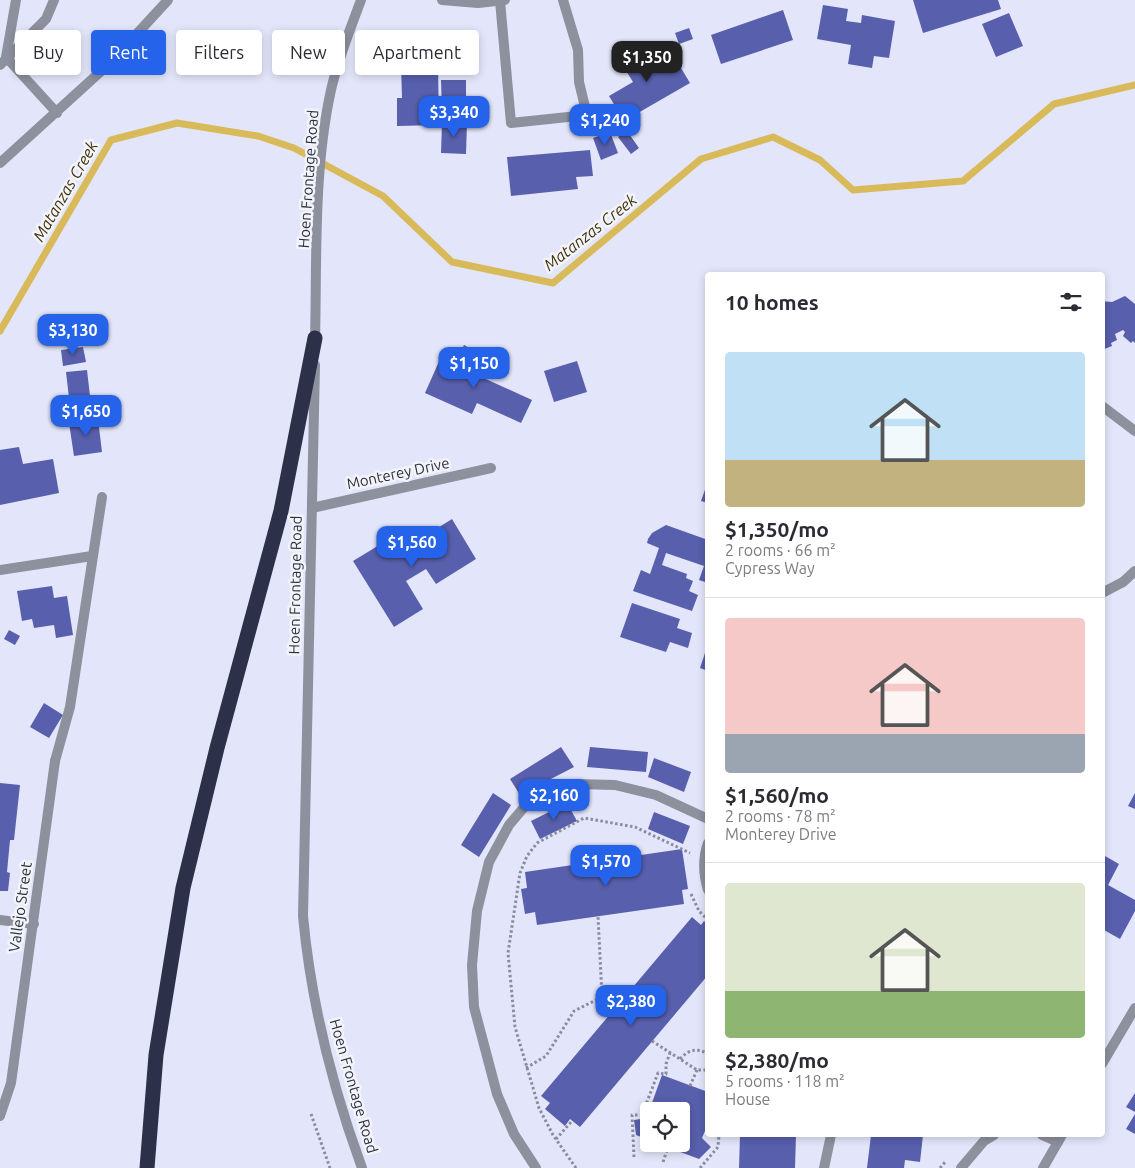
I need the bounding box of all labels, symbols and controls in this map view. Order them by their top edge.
chip: Buy [15,30,81,75]
chip: Rent [91,30,166,75]
chip: Filters [176,30,262,75]
chip: New [272,30,345,75]
chip: Apartment [355,30,479,75]
pin: $1,350 [606,41,688,83]
text: $1,350 [622,48,672,66]
pin: $3,340 [413,96,495,138]
text: $3,340 [429,103,479,121]
pin: $1,240 [564,104,646,146]
street label: Hoen Frontage Road [295,109,321,249]
text: $1,240 [580,111,630,129]
water label: Matanzas Creek [29,137,101,244]
water label: Matanzas Creek [540,190,641,274]
icon: filters [1057,288,1085,316]
text: 10 homes [725,290,819,314]
pin: $3,130 [32,314,114,356]
text: $3,130 [48,321,98,339]
pin: $1,150 [433,346,515,389]
text: $1,150 [449,354,499,372]
icon: home [860,385,950,475]
pin: $1,650 [45,394,127,437]
text: $1,650 [61,402,111,420]
street label: Monterey Drive [345,454,451,492]
street label: Hoen Frontage Road [285,516,305,654]
text: $1,350/mo [725,517,829,541]
pin: $1,560 [371,526,453,568]
text: $1,560 [387,533,437,551]
text: 2 rooms · 66 m² [725,541,836,559]
text: Cypress Way [725,559,815,577]
icon: home [860,650,950,740]
pin: $2,160 [513,778,595,821]
text: $1,560/mo [725,783,829,807]
text: $2,160 [529,786,579,804]
text: 2 rooms · 78 m² [725,807,836,825]
text: Monterey Drive [725,825,837,843]
pin: $1,570 [565,844,647,887]
text: $1,570 [581,852,631,870]
street label: Vallejo Street [5,861,35,953]
icon: home [860,915,950,1005]
pin: $2,380 [590,984,672,1027]
text: $2,380 [606,992,656,1010]
street label: Hoen Frontage Road [327,1017,381,1155]
text: $2,380/mo [725,1048,829,1072]
text: 5 rooms · 118 m² [725,1072,845,1090]
text: House [725,1090,770,1108]
map controls [640,1102,690,1152]
button: locate [640,1102,690,1152]

